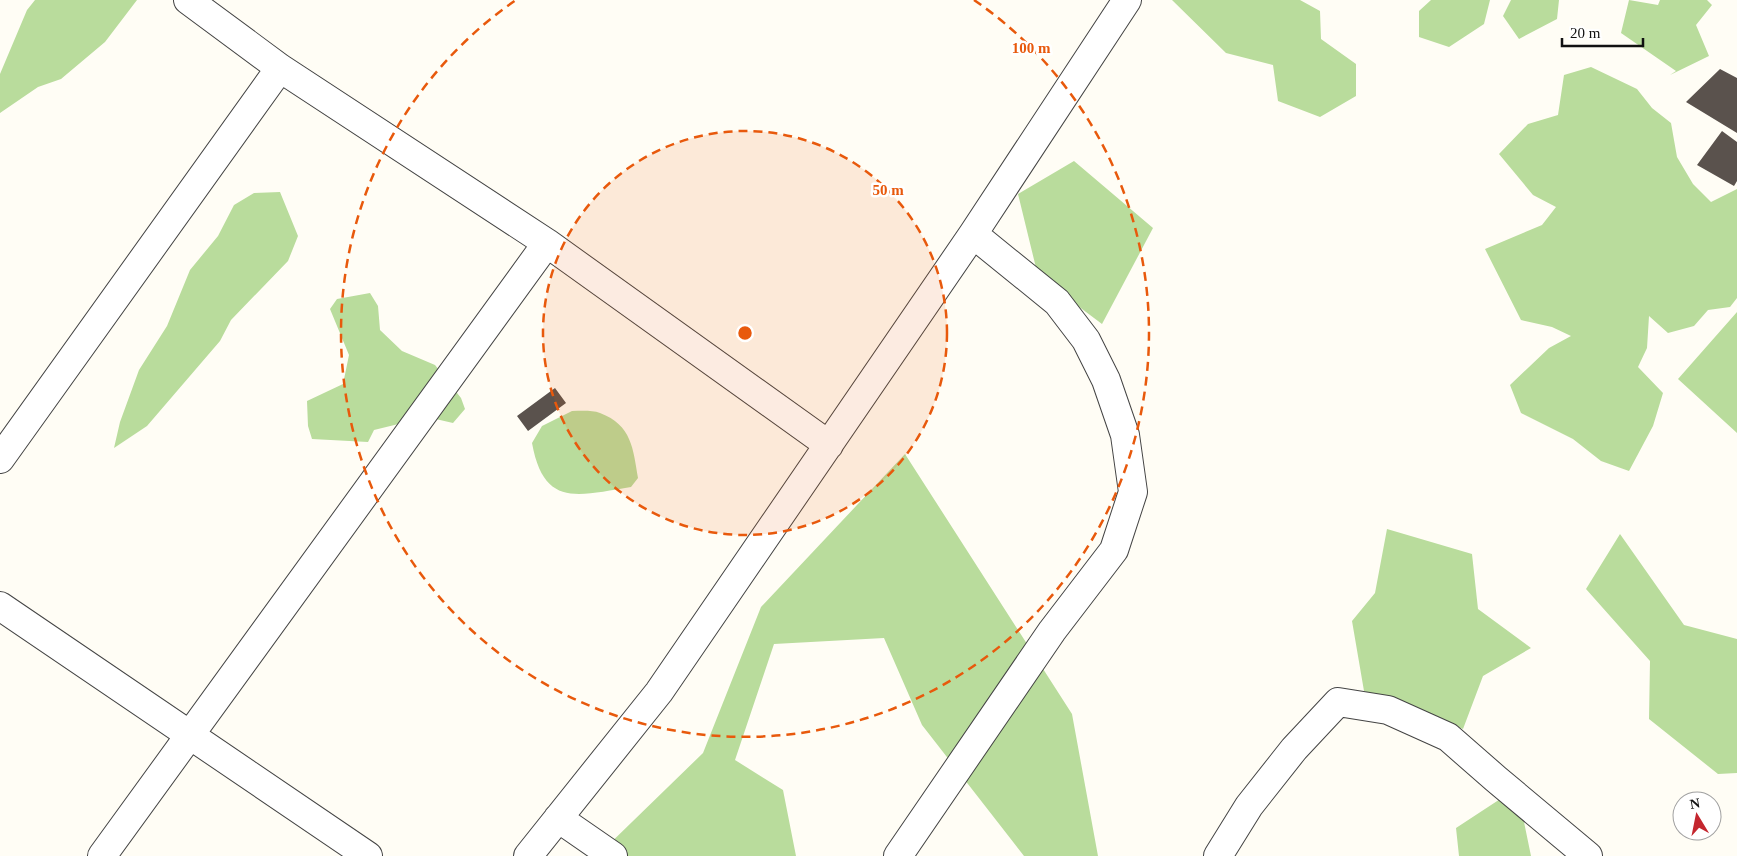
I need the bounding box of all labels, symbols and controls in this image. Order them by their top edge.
scale bar [1562,15,1643,47]
text: 20 m [1570,25,1601,41]
text: 100 m [1012,40,1051,56]
text: 50 m [872,182,904,198]
centre of rings [736,324,754,342]
north arrow [1672,791,1722,841]
text: N [1689,795,1701,812]

